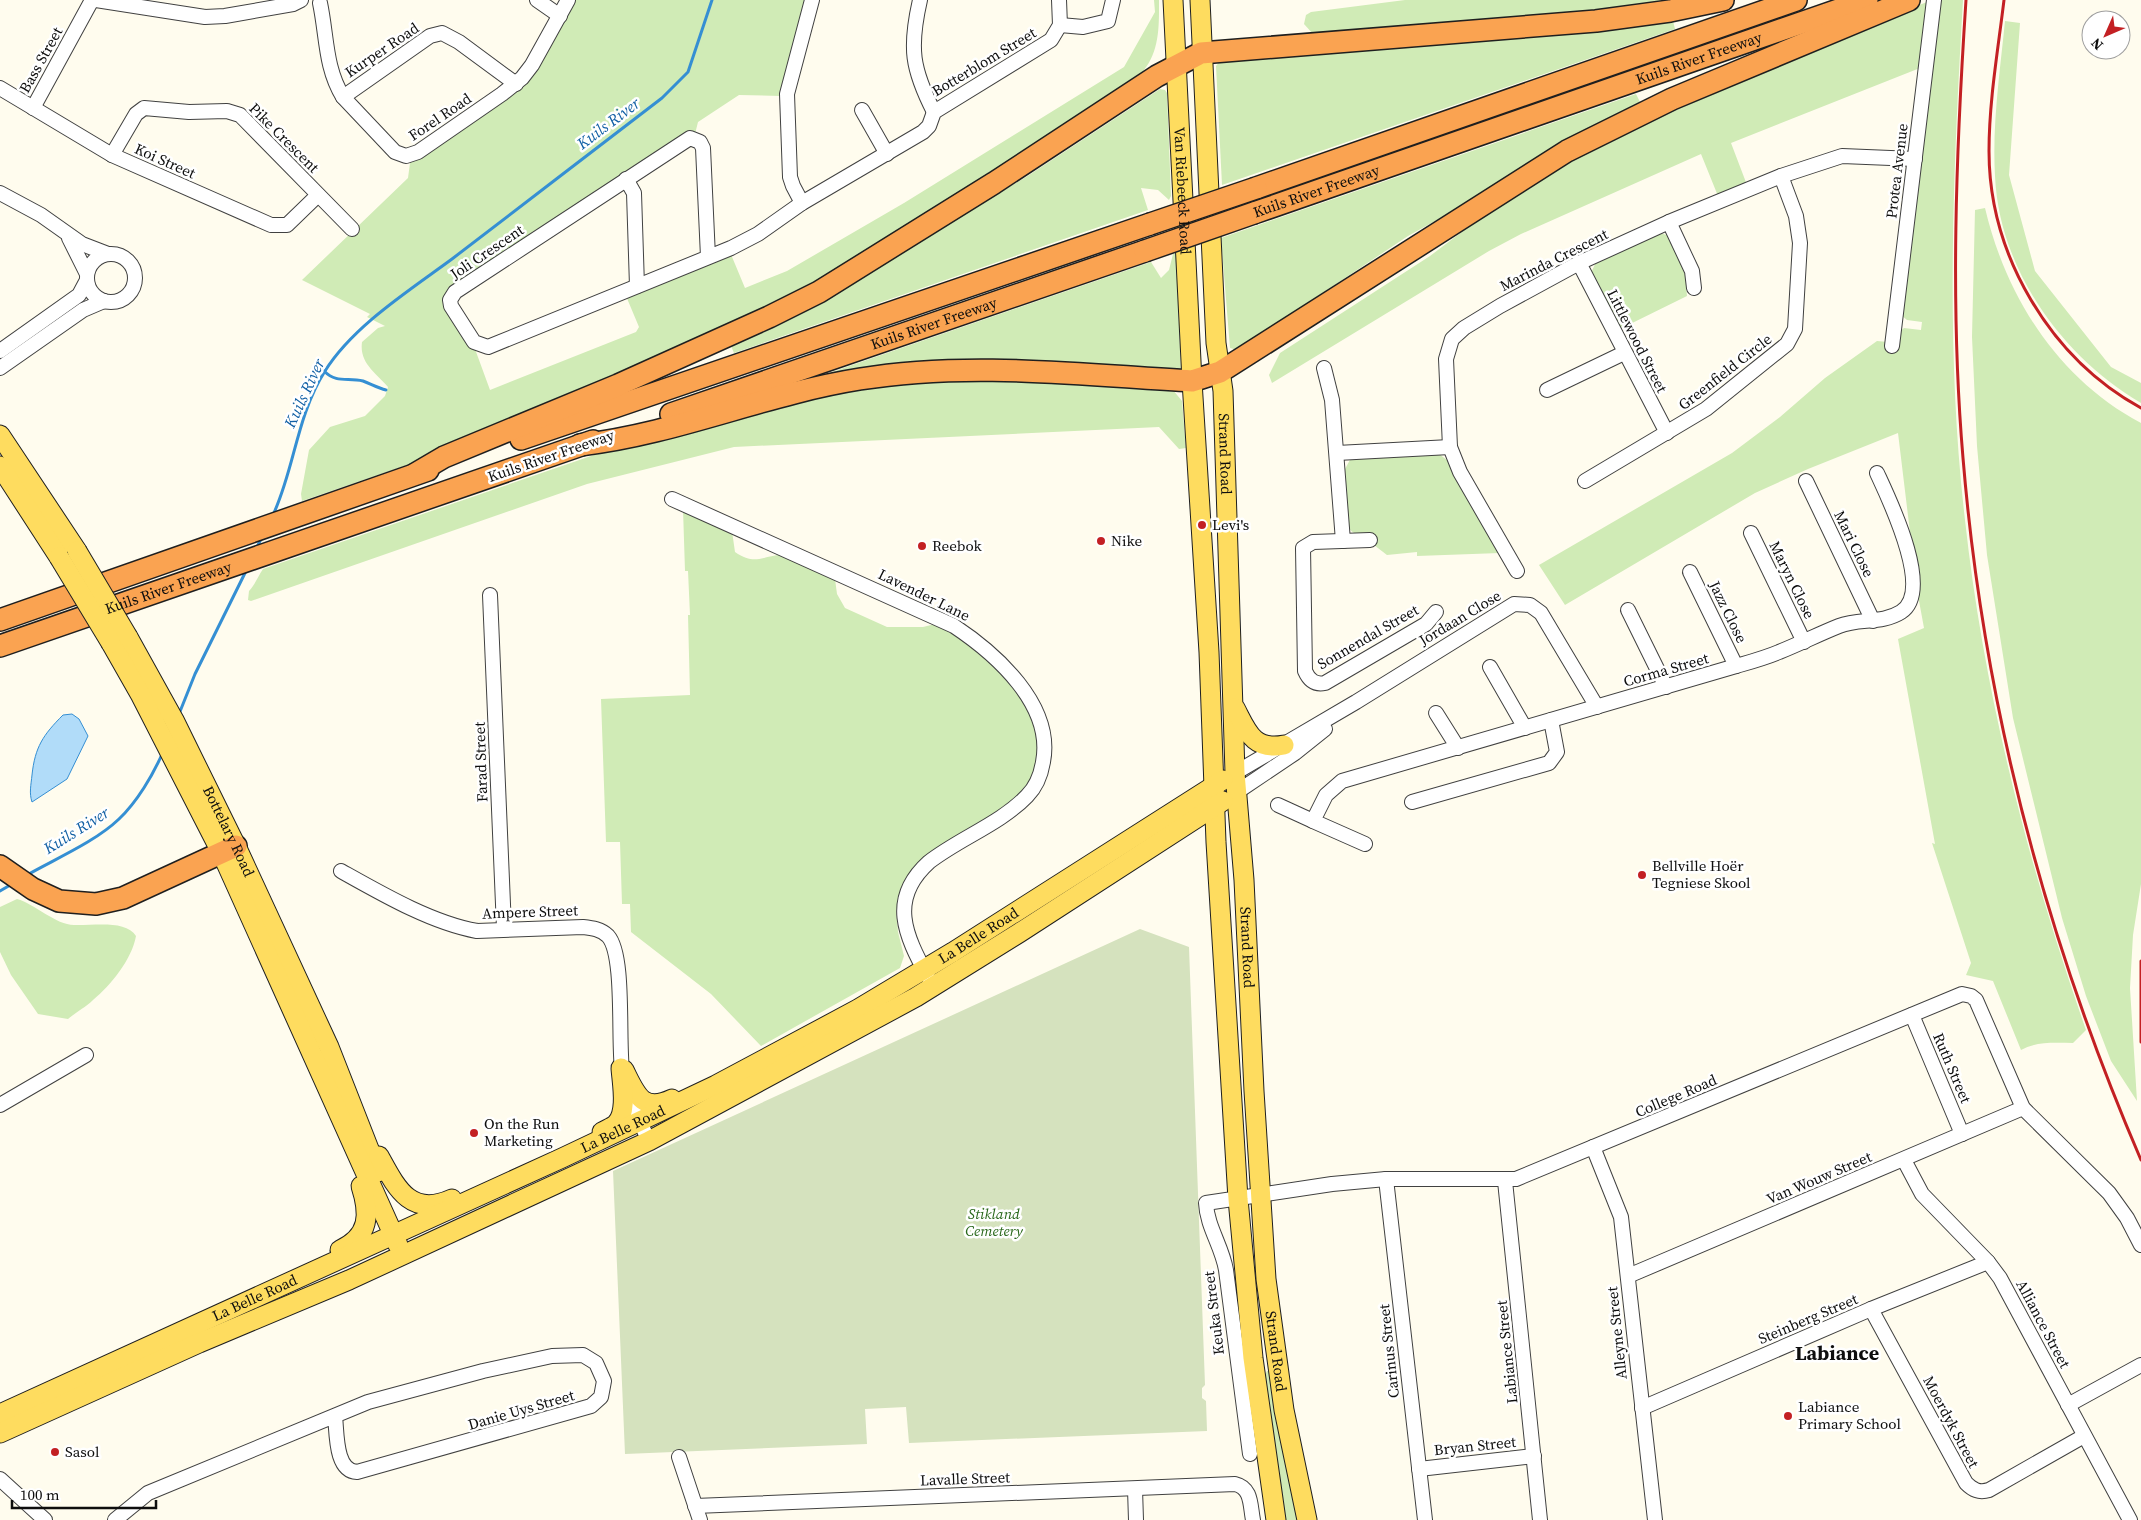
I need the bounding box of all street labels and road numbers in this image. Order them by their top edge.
street label: Kurper Road [341,17,423,82]
street label: Botterblom Street [928,22,1040,101]
street label: Bass Street [14,23,67,96]
street label: Kuils River Freeway [1633,26,1765,90]
street label: Forel Road [404,87,476,145]
street label: Pike Crescent [245,98,324,177]
street label: Protea Avenue [1880,122,1913,220]
street label: Van Riebeeck Road [1169,126,1197,256]
street label: Koi Street [131,138,199,183]
street label: Kuils River Freeway [1250,159,1382,223]
street label: Joli Crescent [445,219,528,284]
street label: Marinda Crescent [1496,223,1612,296]
street label: Littlewood Street [1602,285,1673,396]
street label: Kuils River Freeway [868,292,1000,355]
street label: Greenfield Circle [1674,328,1776,415]
street label: Strand Road [1214,413,1237,496]
street label: Kuils River Freeway [485,424,617,487]
street label: Mari Close [1829,507,1880,581]
street label: Maryn Close [1765,537,1820,622]
street label: Kuils River Freeway [102,556,234,619]
street label: Lavender Lane [875,563,974,626]
street label: Jazz Close [1704,576,1753,647]
street label: Jordaan Close [1414,585,1505,651]
street label: Sonnendal Street [1313,599,1422,674]
street label: Corma Street [1621,647,1711,692]
street label: Farad Street [469,721,492,802]
street label: Bottelary Road [198,782,260,881]
street label: Ampere Street [482,899,578,924]
street label: La Belle Road [934,902,1023,969]
street label: Strand Road [1235,906,1260,989]
street label: Ruth Street [1928,1029,1977,1106]
street label: College Road [1632,1069,1720,1122]
street label: La Belle Road [577,1099,669,1158]
street label: Van Wouw Street [1763,1146,1875,1209]
street label: La Belle Road [209,1269,301,1326]
street label: Keuka Street [1198,1270,1229,1356]
street label: Alliance Street [2011,1276,2076,1372]
street label: Alleyne Street [1601,1286,1632,1380]
street label: Steinberg Street [1755,1288,1861,1349]
street label: Labiance Street [1491,1299,1522,1405]
street label: Carinus Street [1373,1303,1404,1399]
street label: Strand Road [1260,1309,1292,1393]
street label: Moerdyk Street [1918,1372,1985,1472]
street label: Danie Uys Street [465,1384,577,1435]
street label: Bryan Street [1433,1431,1517,1460]
street label: Lavalle Street [920,1466,1010,1491]

